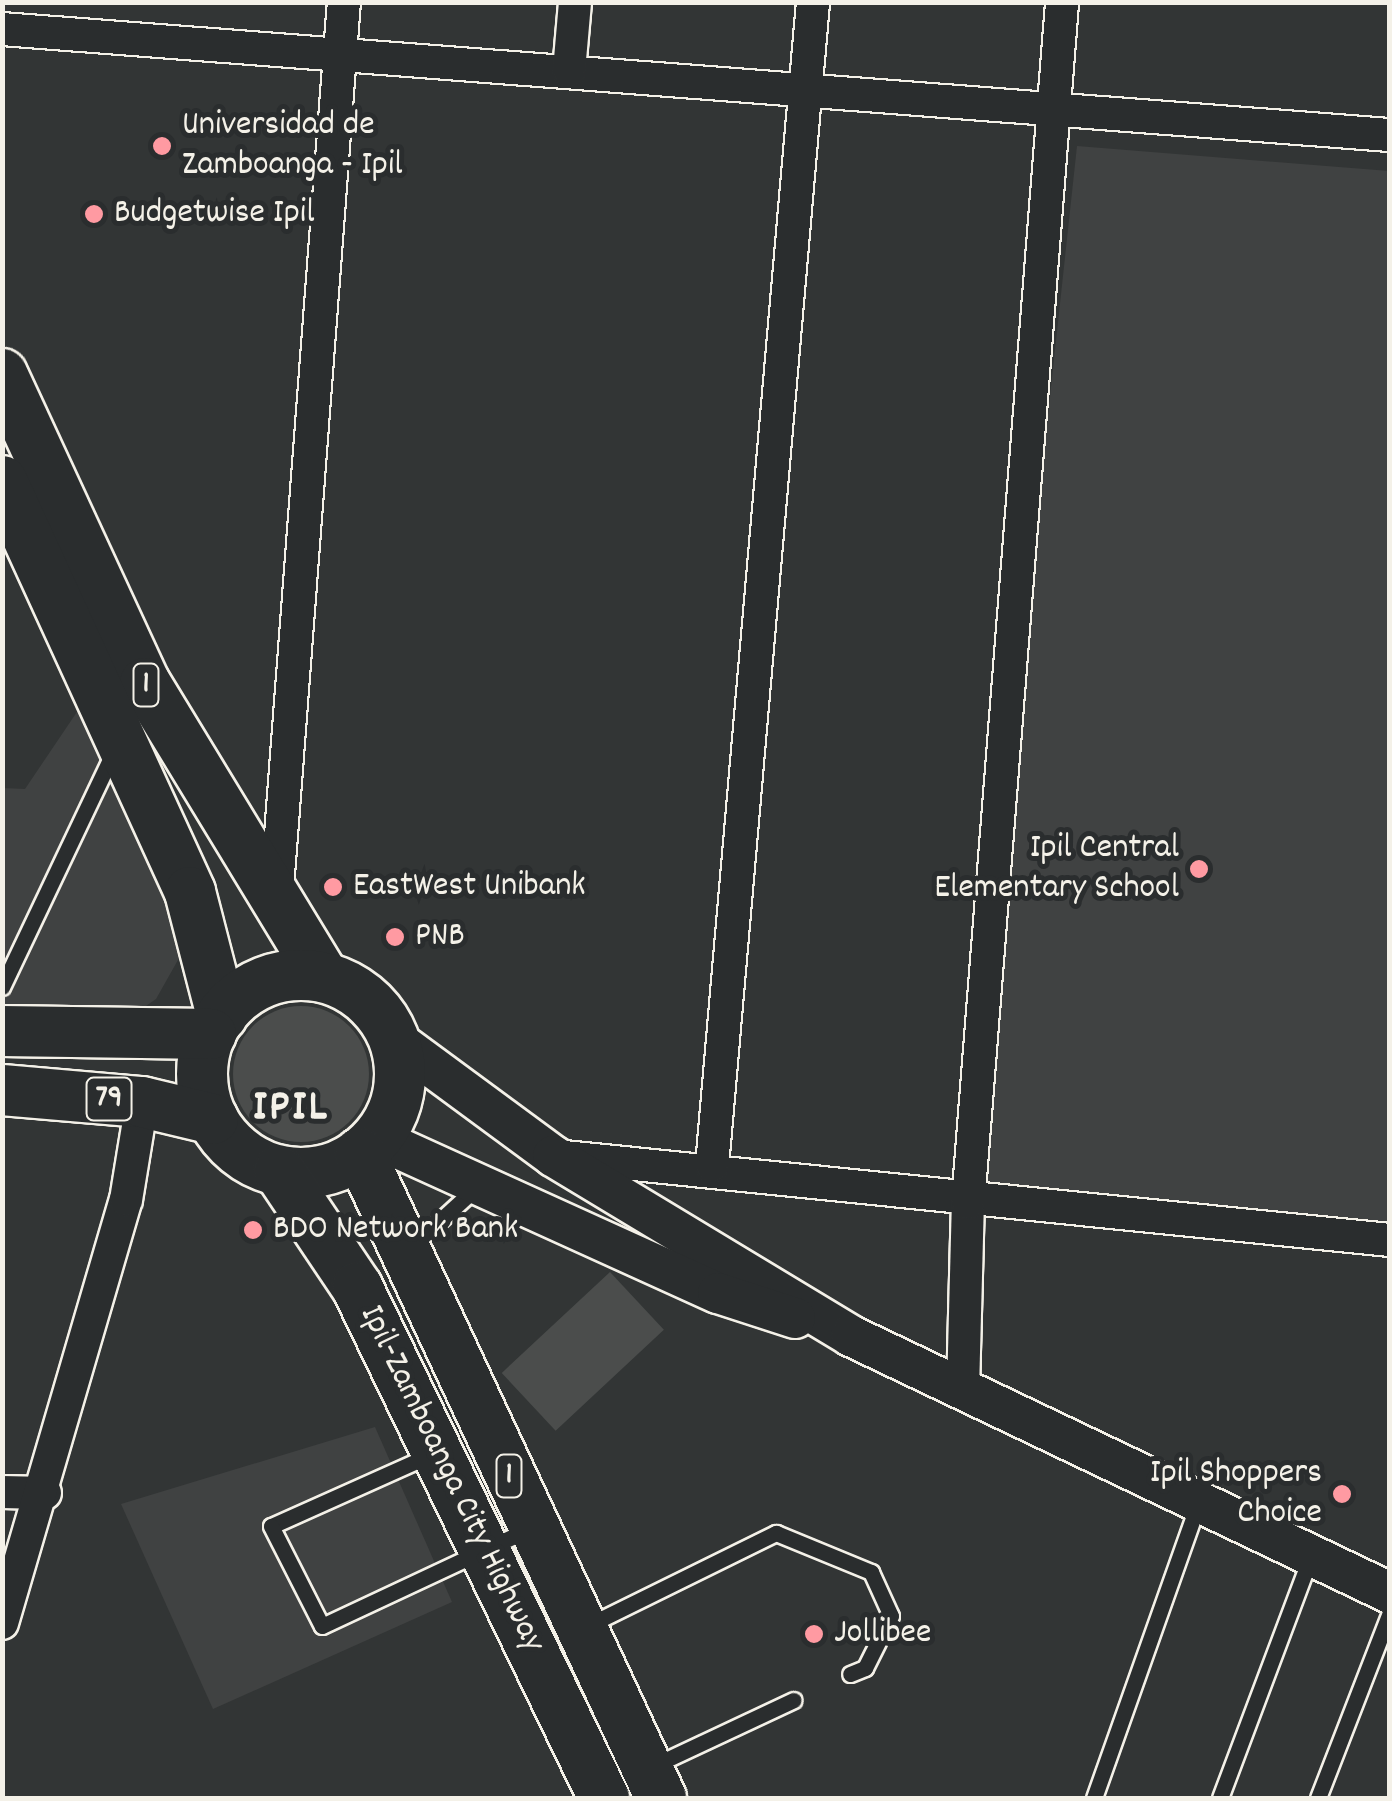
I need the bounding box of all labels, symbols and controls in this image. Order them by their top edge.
place label: Universidad de Zamboanga - Ipil [182,105,403,187]
marker: Universidad de Zamboanga - Ipil [151,135,173,157]
place label: Budgetwise Ipil [114,193,315,235]
marker: Budgetwise Ipil [83,203,105,225]
road number: 1 [131,658,161,712]
place label: Ipil Central Elementary School [934,828,1179,910]
marker: Ipil Central Elementary School [1188,858,1210,880]
place label: EastWest Unibank [353,866,586,908]
marker: EastWest Unibank [322,876,344,898]
place label: PNB [415,916,465,958]
marker: PNB [384,926,406,948]
road number: 79 [84,1072,134,1126]
district label: IPIL [253,1083,329,1137]
place label: BDO Network Bank [273,1209,518,1251]
marker: BDO Network Bank [242,1219,264,1241]
street label: Ipil-Zamboanga City Highway [349,1299,553,1659]
road number: 1 [494,1449,524,1503]
place label: Ipil Shoppers Choice [1150,1453,1322,1535]
marker: Ipil Shoppers Choice [1331,1483,1353,1505]
place label: Jollibee [834,1613,931,1655]
marker: Jollibee [803,1623,825,1645]

